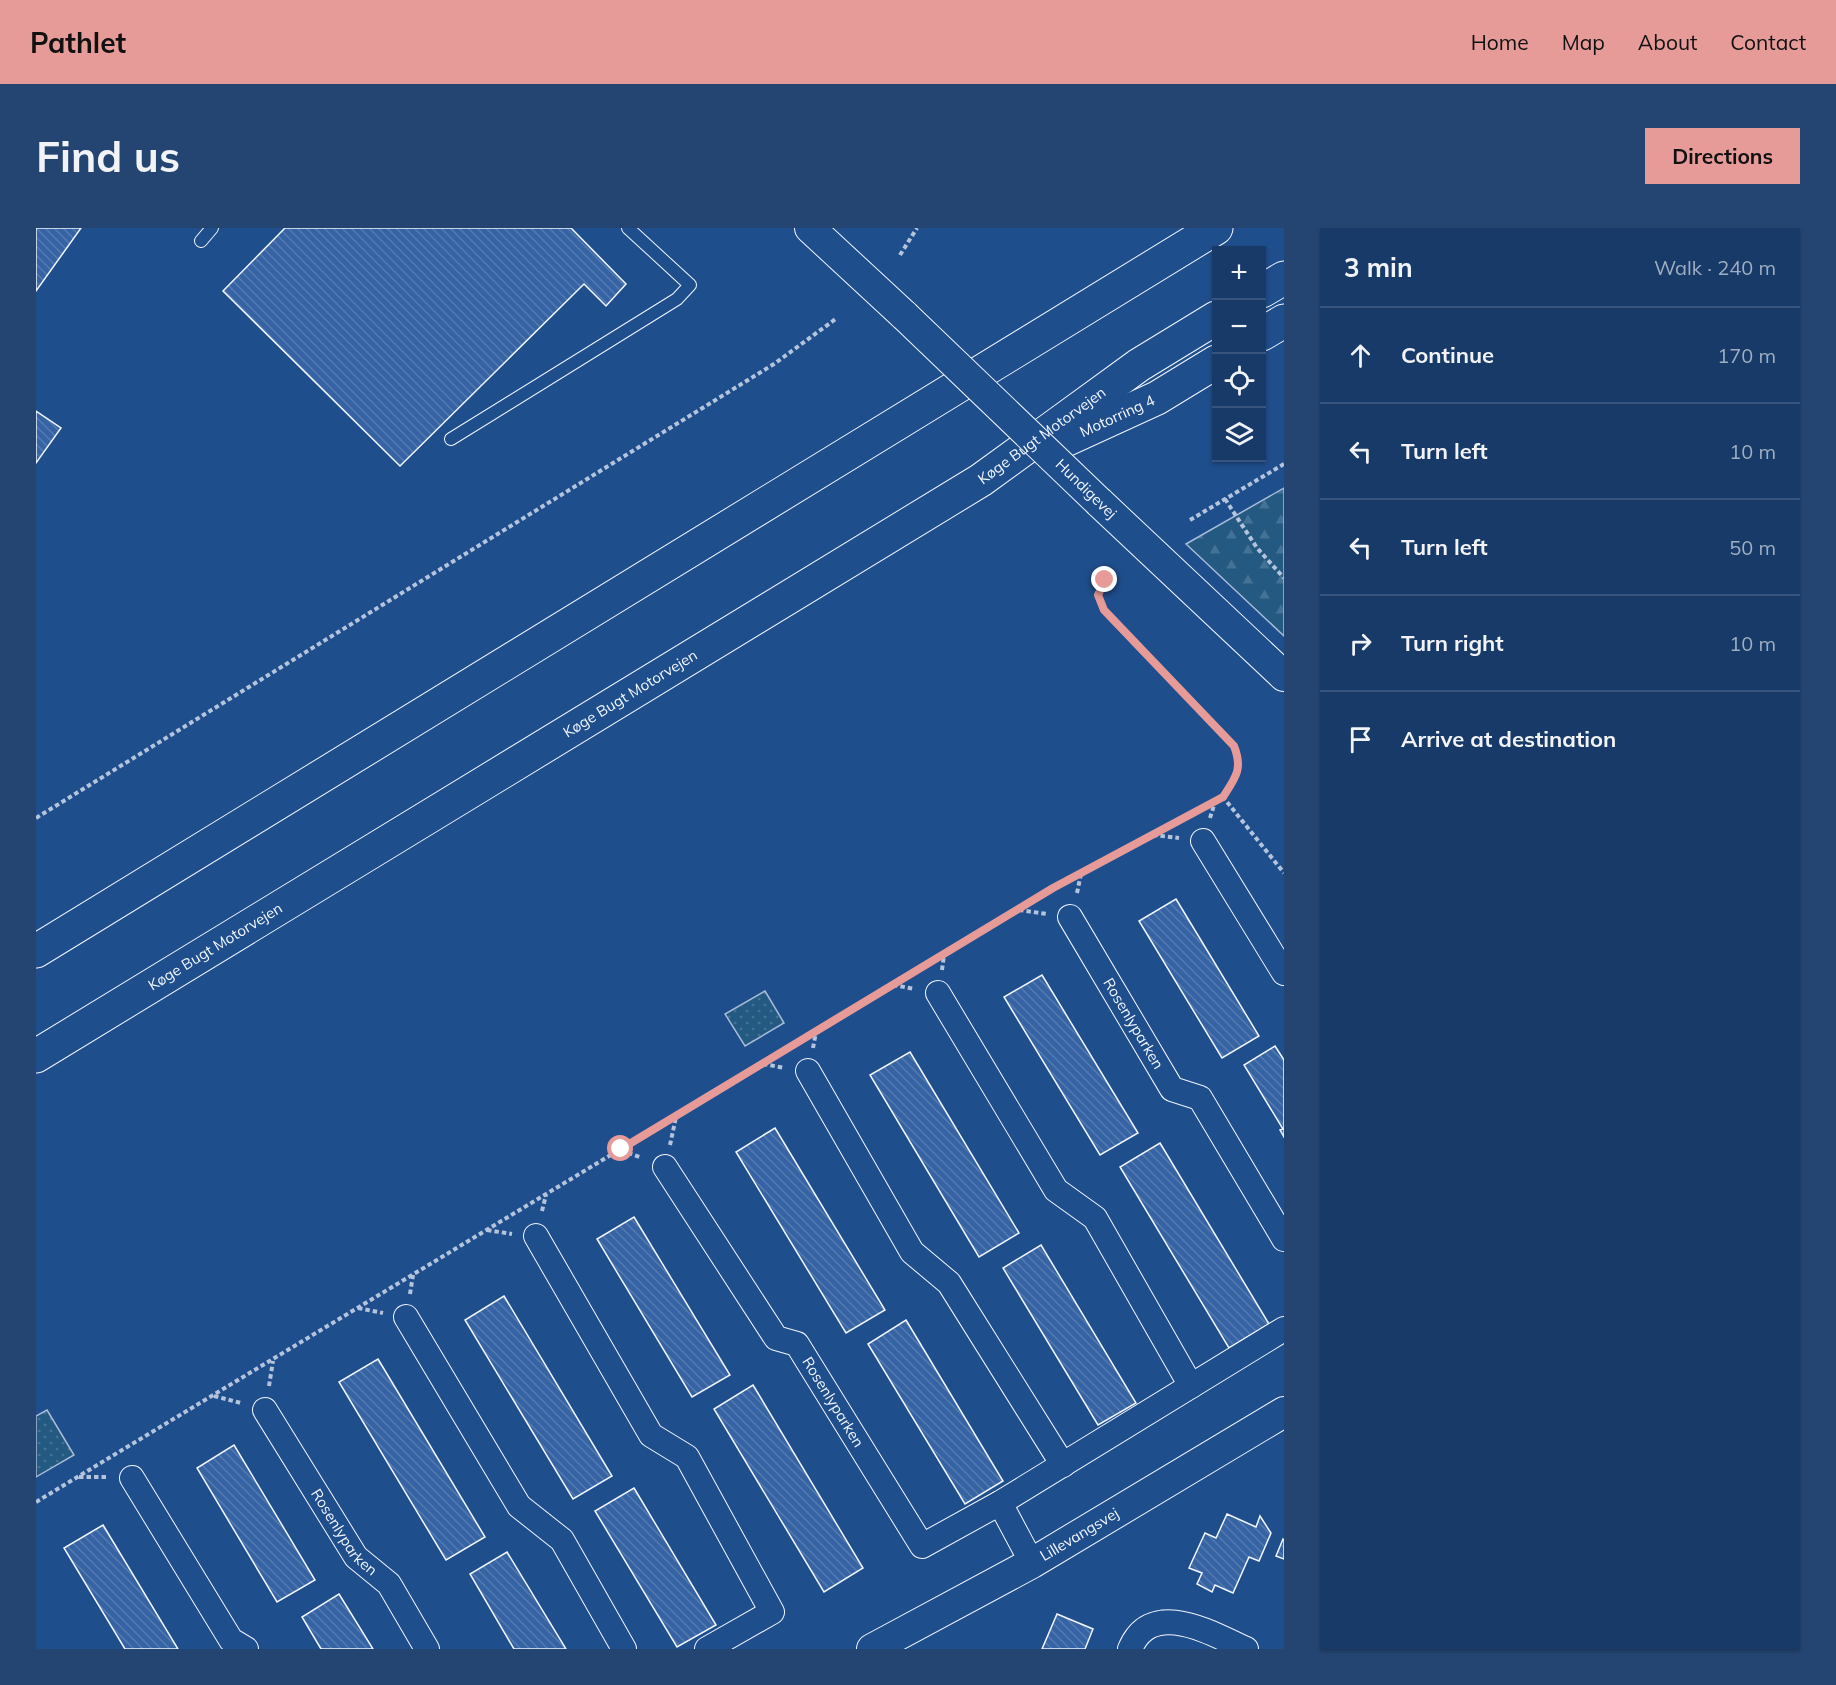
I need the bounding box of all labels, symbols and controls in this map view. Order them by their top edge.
text: Pathlet [30,25,126,60]
text: Home [1471,29,1529,55]
text: Map [1562,29,1605,55]
text: About [1638,29,1697,55]
text: Contact [1730,29,1806,55]
button: Directions [1645,128,1800,184]
text: Find us [36,130,180,183]
map controls [1212,246,1266,462]
button: + [1212,246,1266,300]
text: 3 min [1344,251,1413,284]
text: Walk · 240 m [1654,255,1776,280]
button: − [1212,300,1266,354]
icon: ahead [1344,339,1377,372]
text: Continue [1401,341,1494,369]
text: 170 m [1717,343,1776,368]
button: locate [1212,354,1266,408]
street label: Køge Bugt Motorvejen [974,382,1109,488]
street label: Motorring 4 [1077,390,1158,441]
button: layers [1212,408,1266,462]
icon: left [1344,435,1377,468]
text: Turn left [1401,437,1488,465]
text: 10 m [1729,439,1776,464]
street label: Hundigevej [1052,455,1121,523]
icon: left [1344,531,1377,564]
text: Turn left [1401,533,1488,561]
text: 50 m [1729,535,1776,560]
route end [1091,566,1117,592]
icon: right [1344,627,1377,660]
text: Turn right [1401,629,1504,657]
text: 10 m [1729,631,1776,656]
street label: Køge Bugt Motorvejen [559,645,701,741]
icon: arrive [1344,723,1377,756]
text: Arrive at destination [1401,725,1616,753]
street label: Køge Bugt Motorvejen [144,898,286,994]
street label: Rosenlyparken [1099,974,1168,1072]
route start [607,1135,633,1161]
street label: Rosenlyparken [798,1353,868,1451]
street label: Rosenlyparken [307,1485,381,1579]
street label: Lillevangsvej [1036,1503,1122,1565]

